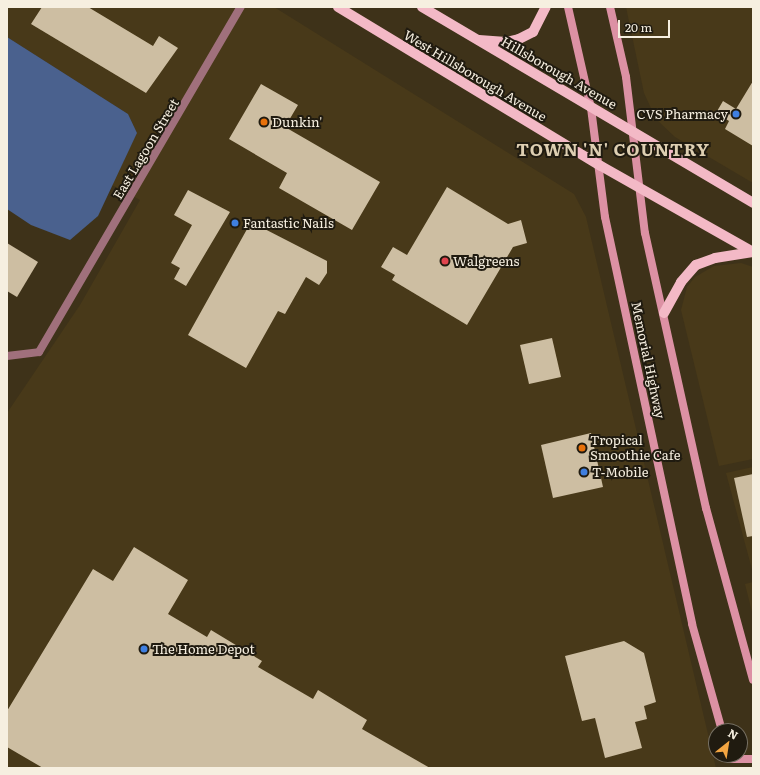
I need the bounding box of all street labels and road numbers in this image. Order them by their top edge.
street label: West Hillsborough Avenue [401,27,549,125]
street label: Hillsborough Avenue [498,34,620,112]
street label: East Lagoon Street [110,96,182,202]
street label: Memorial Highway [628,300,668,420]

